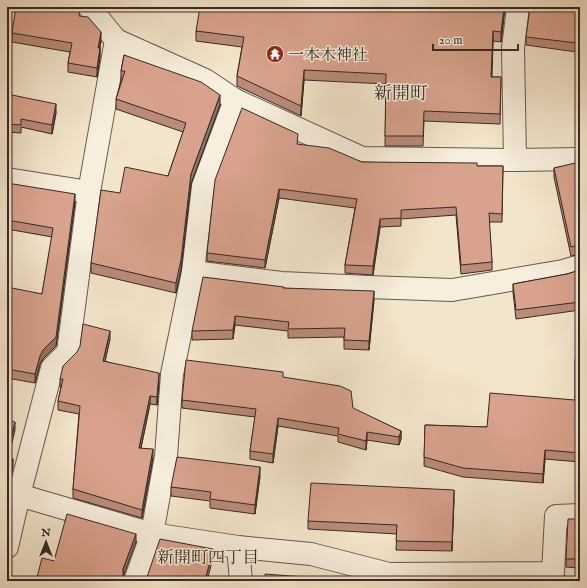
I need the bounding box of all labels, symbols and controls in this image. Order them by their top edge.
scale bar [433,26,518,52]
text: 20 m [439,33,462,48]
temple icon: 一本木神社 [265,44,285,64]
place label: 一本木神社 [288,46,368,66]
district label: 新開町 [374,83,428,106]
north arrow [26,522,66,562]
text: N [40,526,51,540]
district label: 新開町四丁目 [157,548,259,569]

